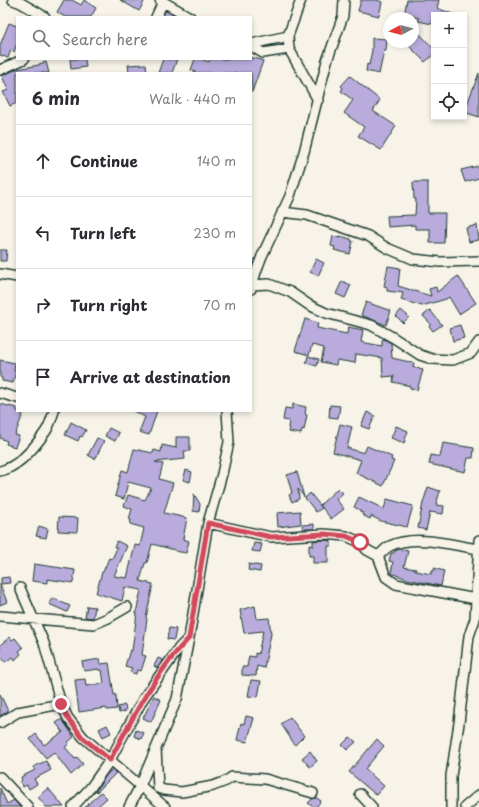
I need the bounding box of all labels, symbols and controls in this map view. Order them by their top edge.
north arrow [383,12,419,48]
map controls [431,12,467,120]
button: + [431,12,467,48]
search box [16,16,252,60]
icon: search [30,27,52,49]
text: Search here [62,27,148,50]
button: − [431,48,467,84]
button: locate [431,84,467,120]
text: 6 min [32,85,80,111]
text: Walk · 440 m [149,89,236,108]
text: Continue [70,149,138,172]
icon: ahead [32,150,54,172]
text: 140 m [197,151,236,170]
text: Turn left [70,221,136,244]
icon: left [32,222,54,244]
text: 230 m [194,223,236,242]
text: Turn right [70,293,147,316]
icon: right [32,294,54,316]
text: 70 m [203,295,236,314]
text: Arrive at destination [70,365,231,388]
icon: arrive [32,366,54,388]
route start [351,533,369,551]
route end [52,695,70,713]

